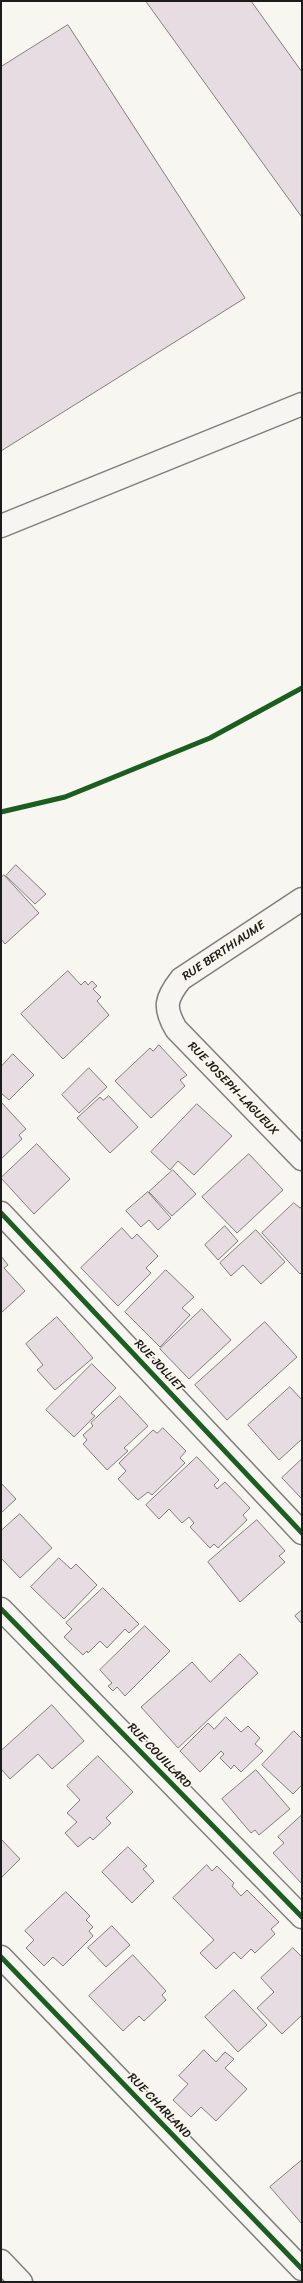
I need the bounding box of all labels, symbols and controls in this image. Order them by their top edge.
street label: RUE BERTHIAUME [180,918,268,984]
street label: RUE JOSEPH-LAGUEUX [185,1039,281,1139]
street label: RUE JOLLIET [131,1337,187,1395]
street label: RUE COUILLARD [124,1720,194,1792]
street label: RUE CHARLAND [124,2070,194,2142]

